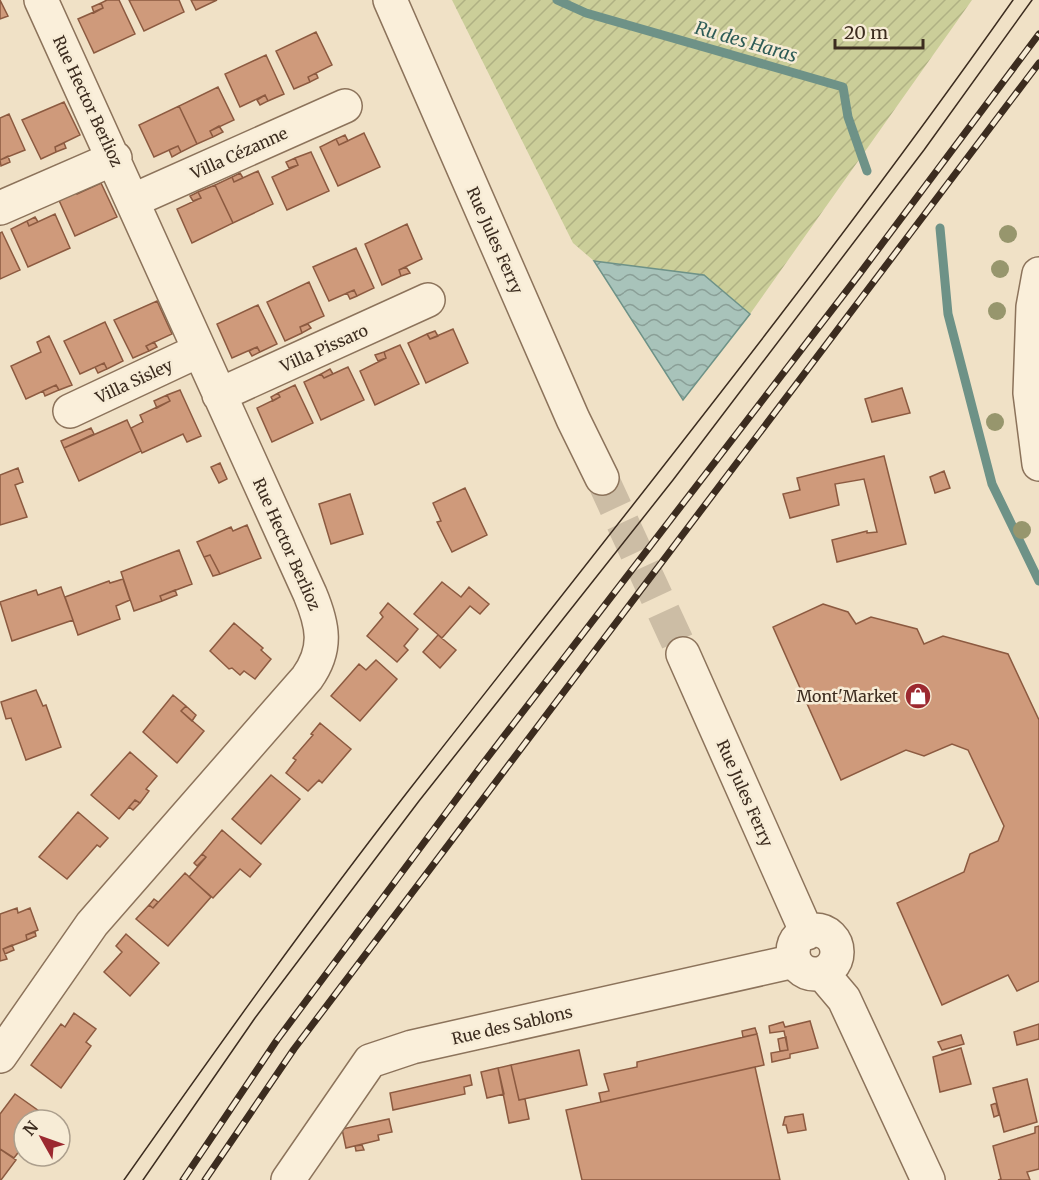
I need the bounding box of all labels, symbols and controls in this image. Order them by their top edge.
scale bar [835,12,924,50]
water label: Ru des Haras [692,16,800,67]
text: 20 m [844,21,888,44]
street label: Rue Hector Berlioz [49,32,127,170]
street label: Villa Cézanne [187,123,290,184]
street label: Rue Jules Ferry [462,183,528,297]
street label: Villa Pissaro [276,320,371,377]
street label: Villa Sisley [91,354,176,408]
street label: Rue Hector Berlioz [249,475,325,614]
shop icon: Mont'Market [903,681,933,711]
place label: Mont'Market [796,686,899,706]
street label: Rue Jules Ferry [712,736,778,850]
street label: Rue des Sablons [450,1001,574,1049]
north arrow [12,1108,72,1168]
text: N [19,1117,42,1140]

